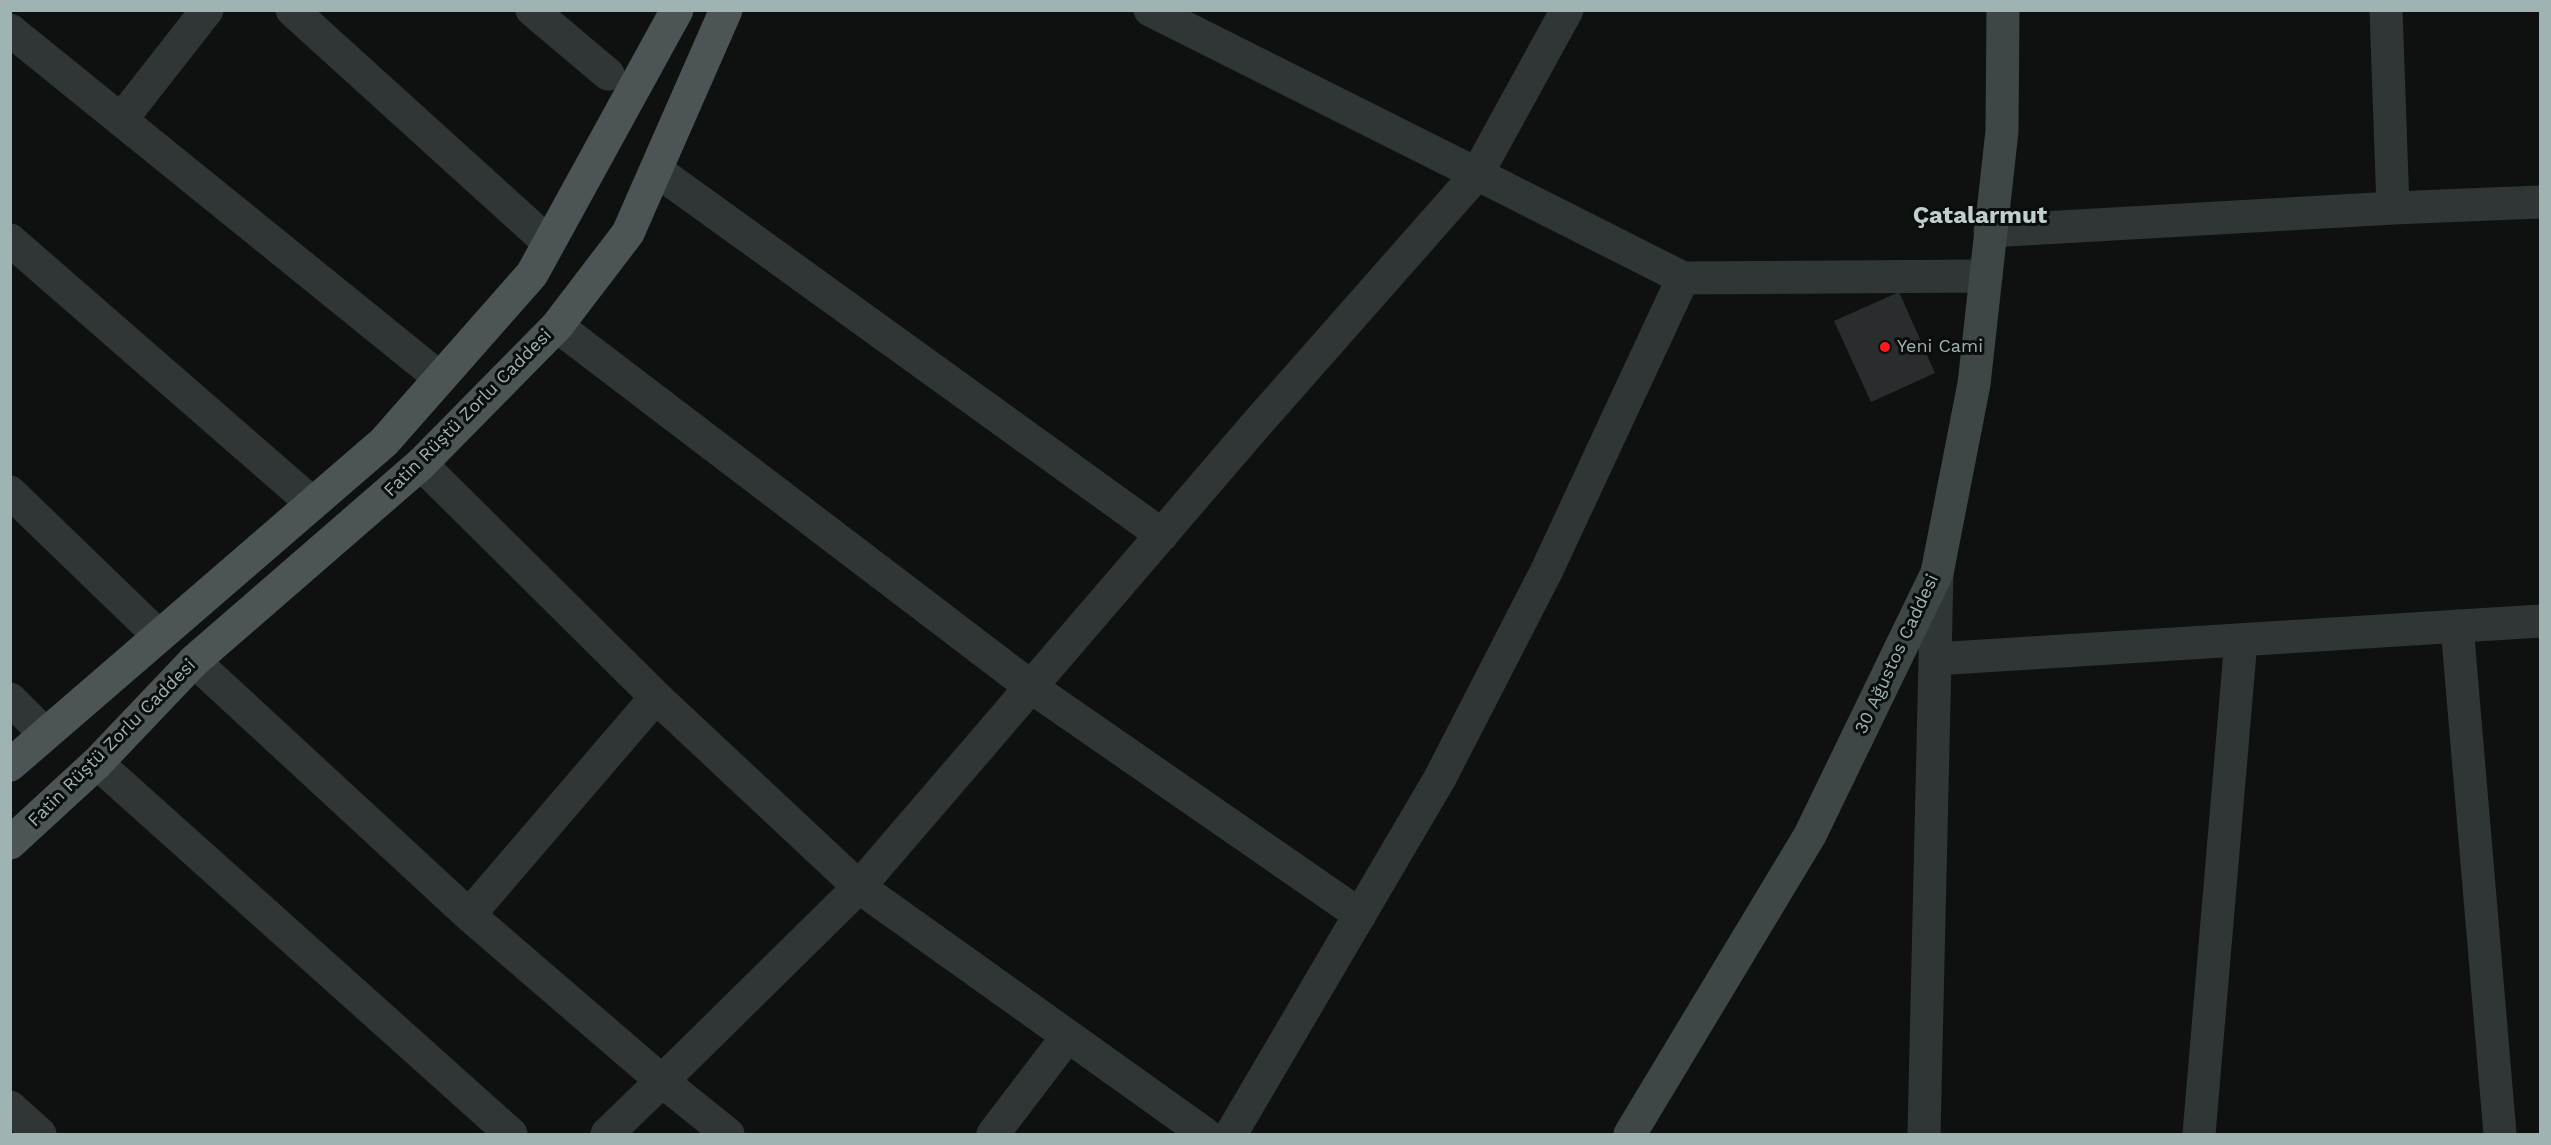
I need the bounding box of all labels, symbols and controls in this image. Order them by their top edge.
district label: Çatalarmut [1913,202,2047,230]
street label: Fatin Rüştü Zorlu Caddesi [380,325,556,501]
place label: Yeni Cami [1897,336,1983,358]
marker: Yeni Cami [1878,340,1892,354]
street label: 30 Ağustos Caddesi [1851,571,1943,737]
street label: Fatin Rüştü Zorlu Caddesi [24,655,200,831]

